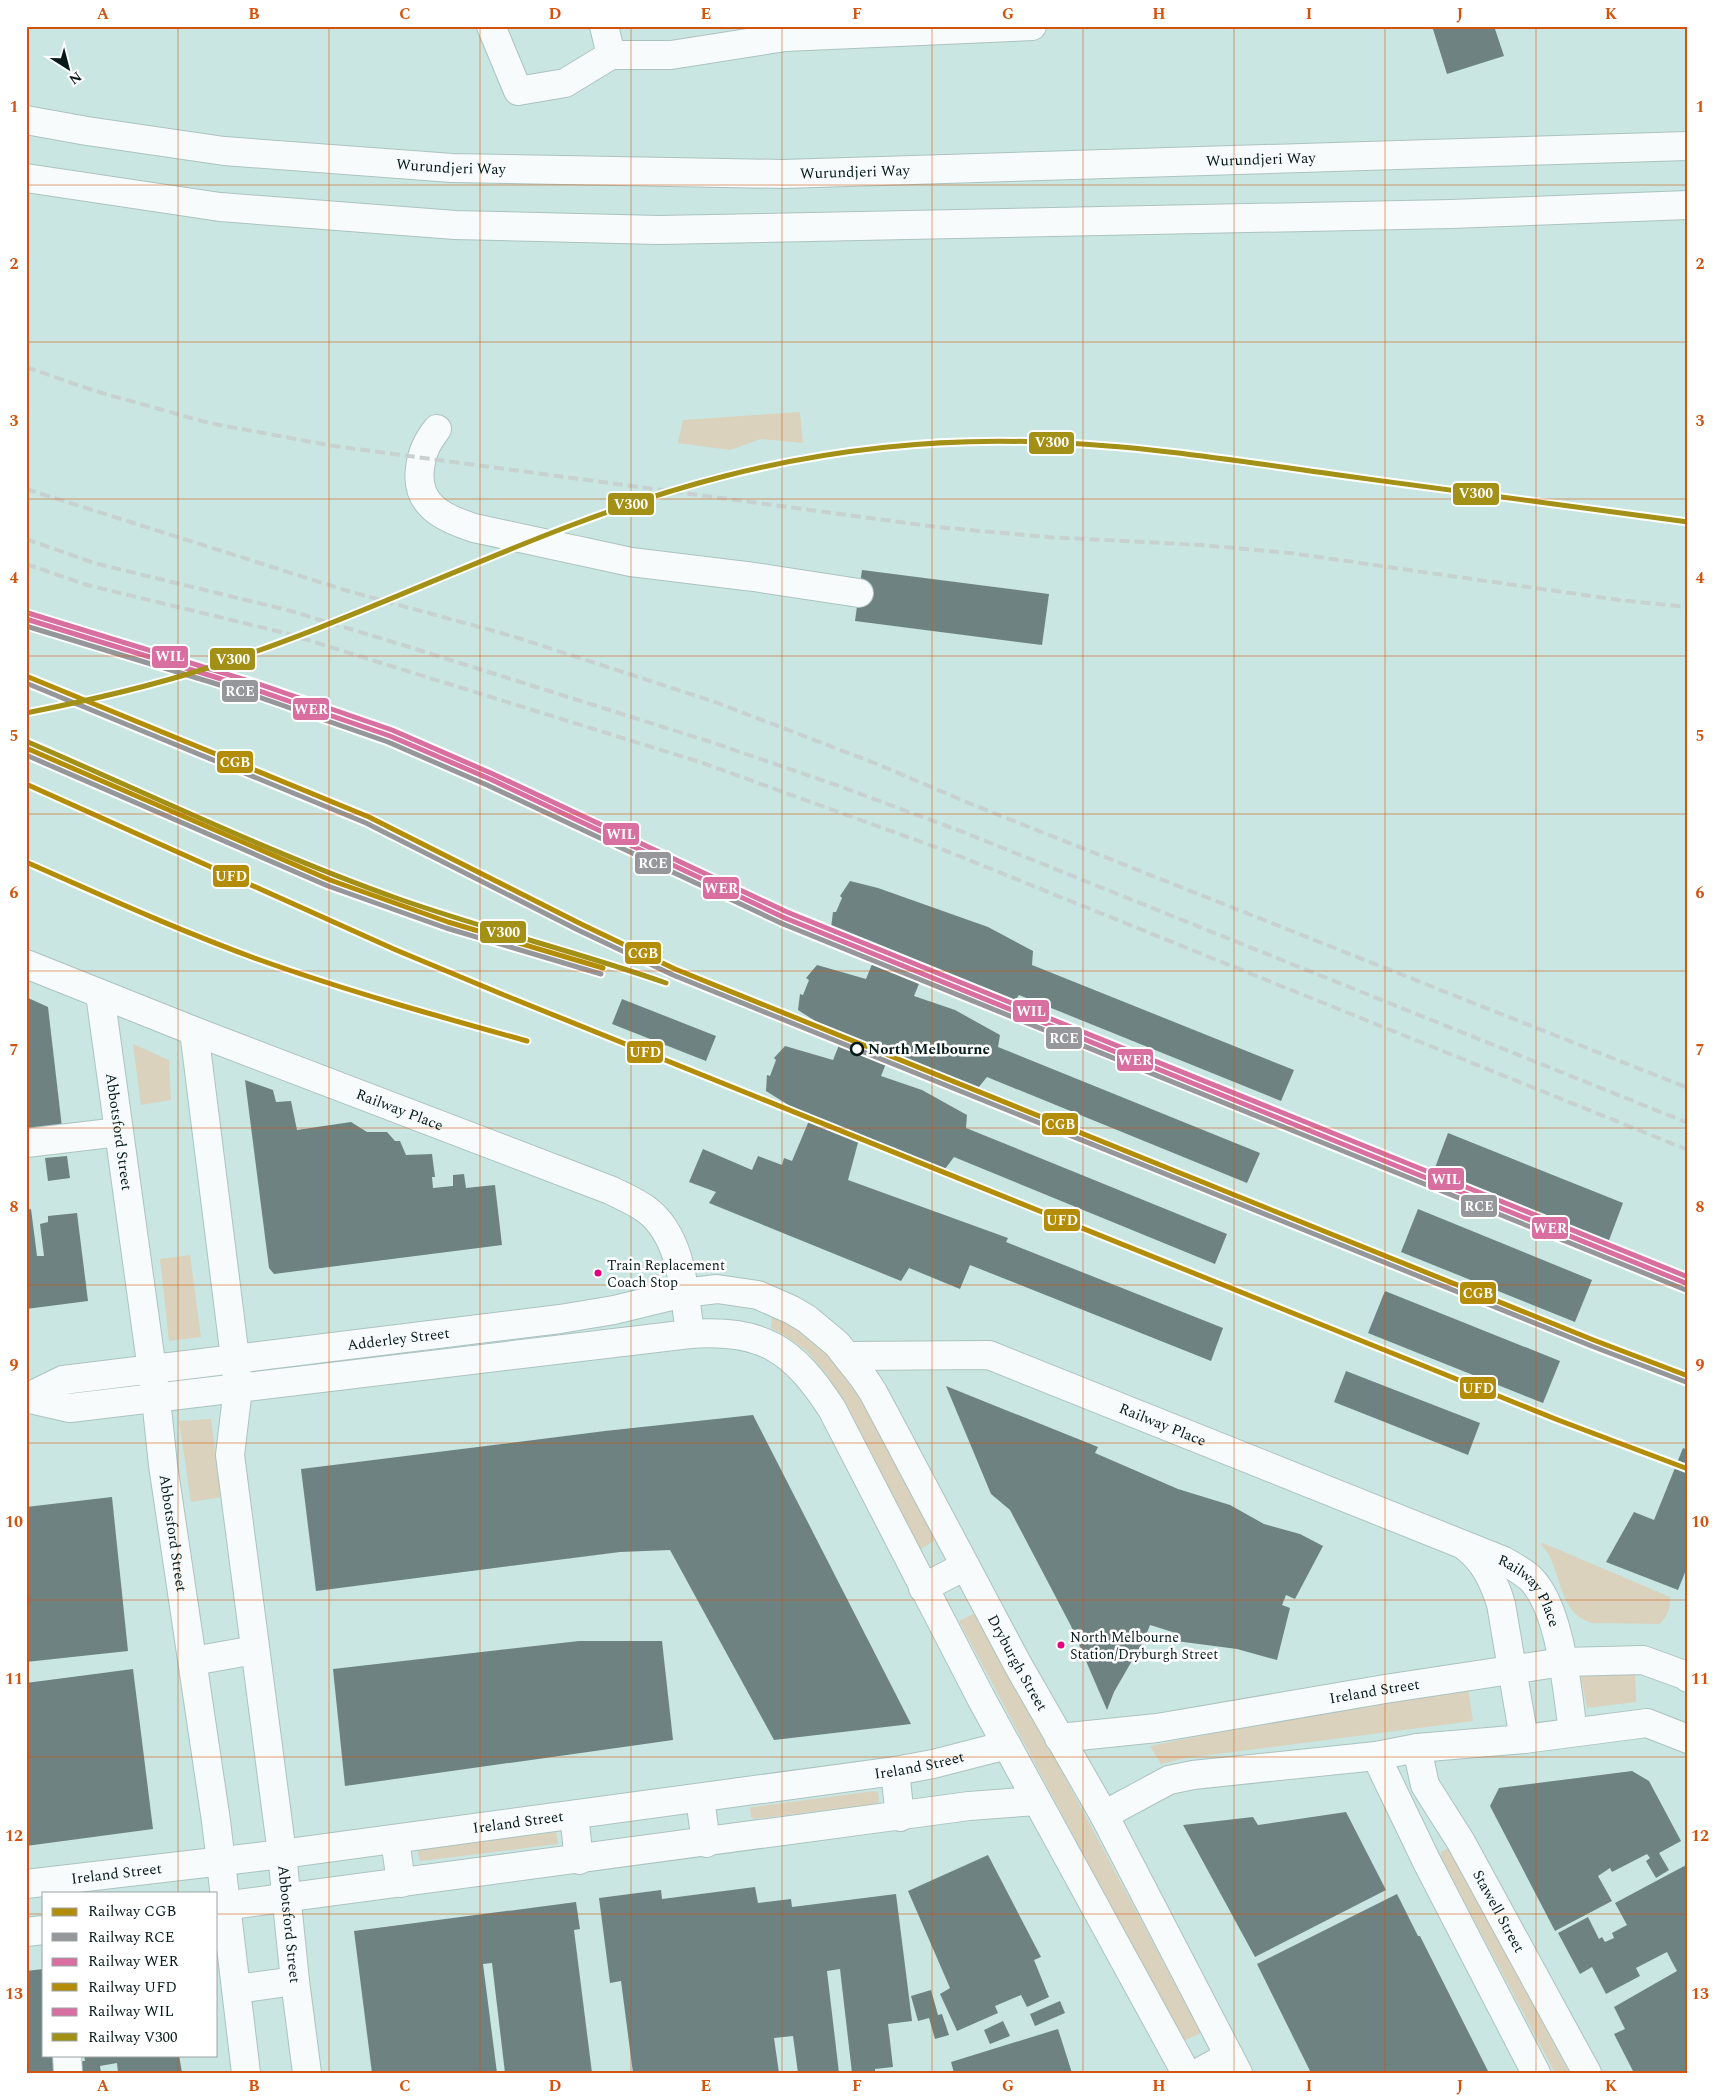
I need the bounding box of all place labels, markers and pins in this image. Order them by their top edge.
place label: North Melbourne [868,1038,990,1061]
marker: North Melbourne [850,1042,864,1056]
place label: Train Replacement Coach Stop [607,1255,725,1293]
marker: Train Replacement Coach Stop [593,1268,603,1278]
place label: North Melbourne Station/Dryburgh Street [1070,1627,1218,1665]
marker: North Melbourne Station/Dryburgh Street [1056,1640,1066,1650]

